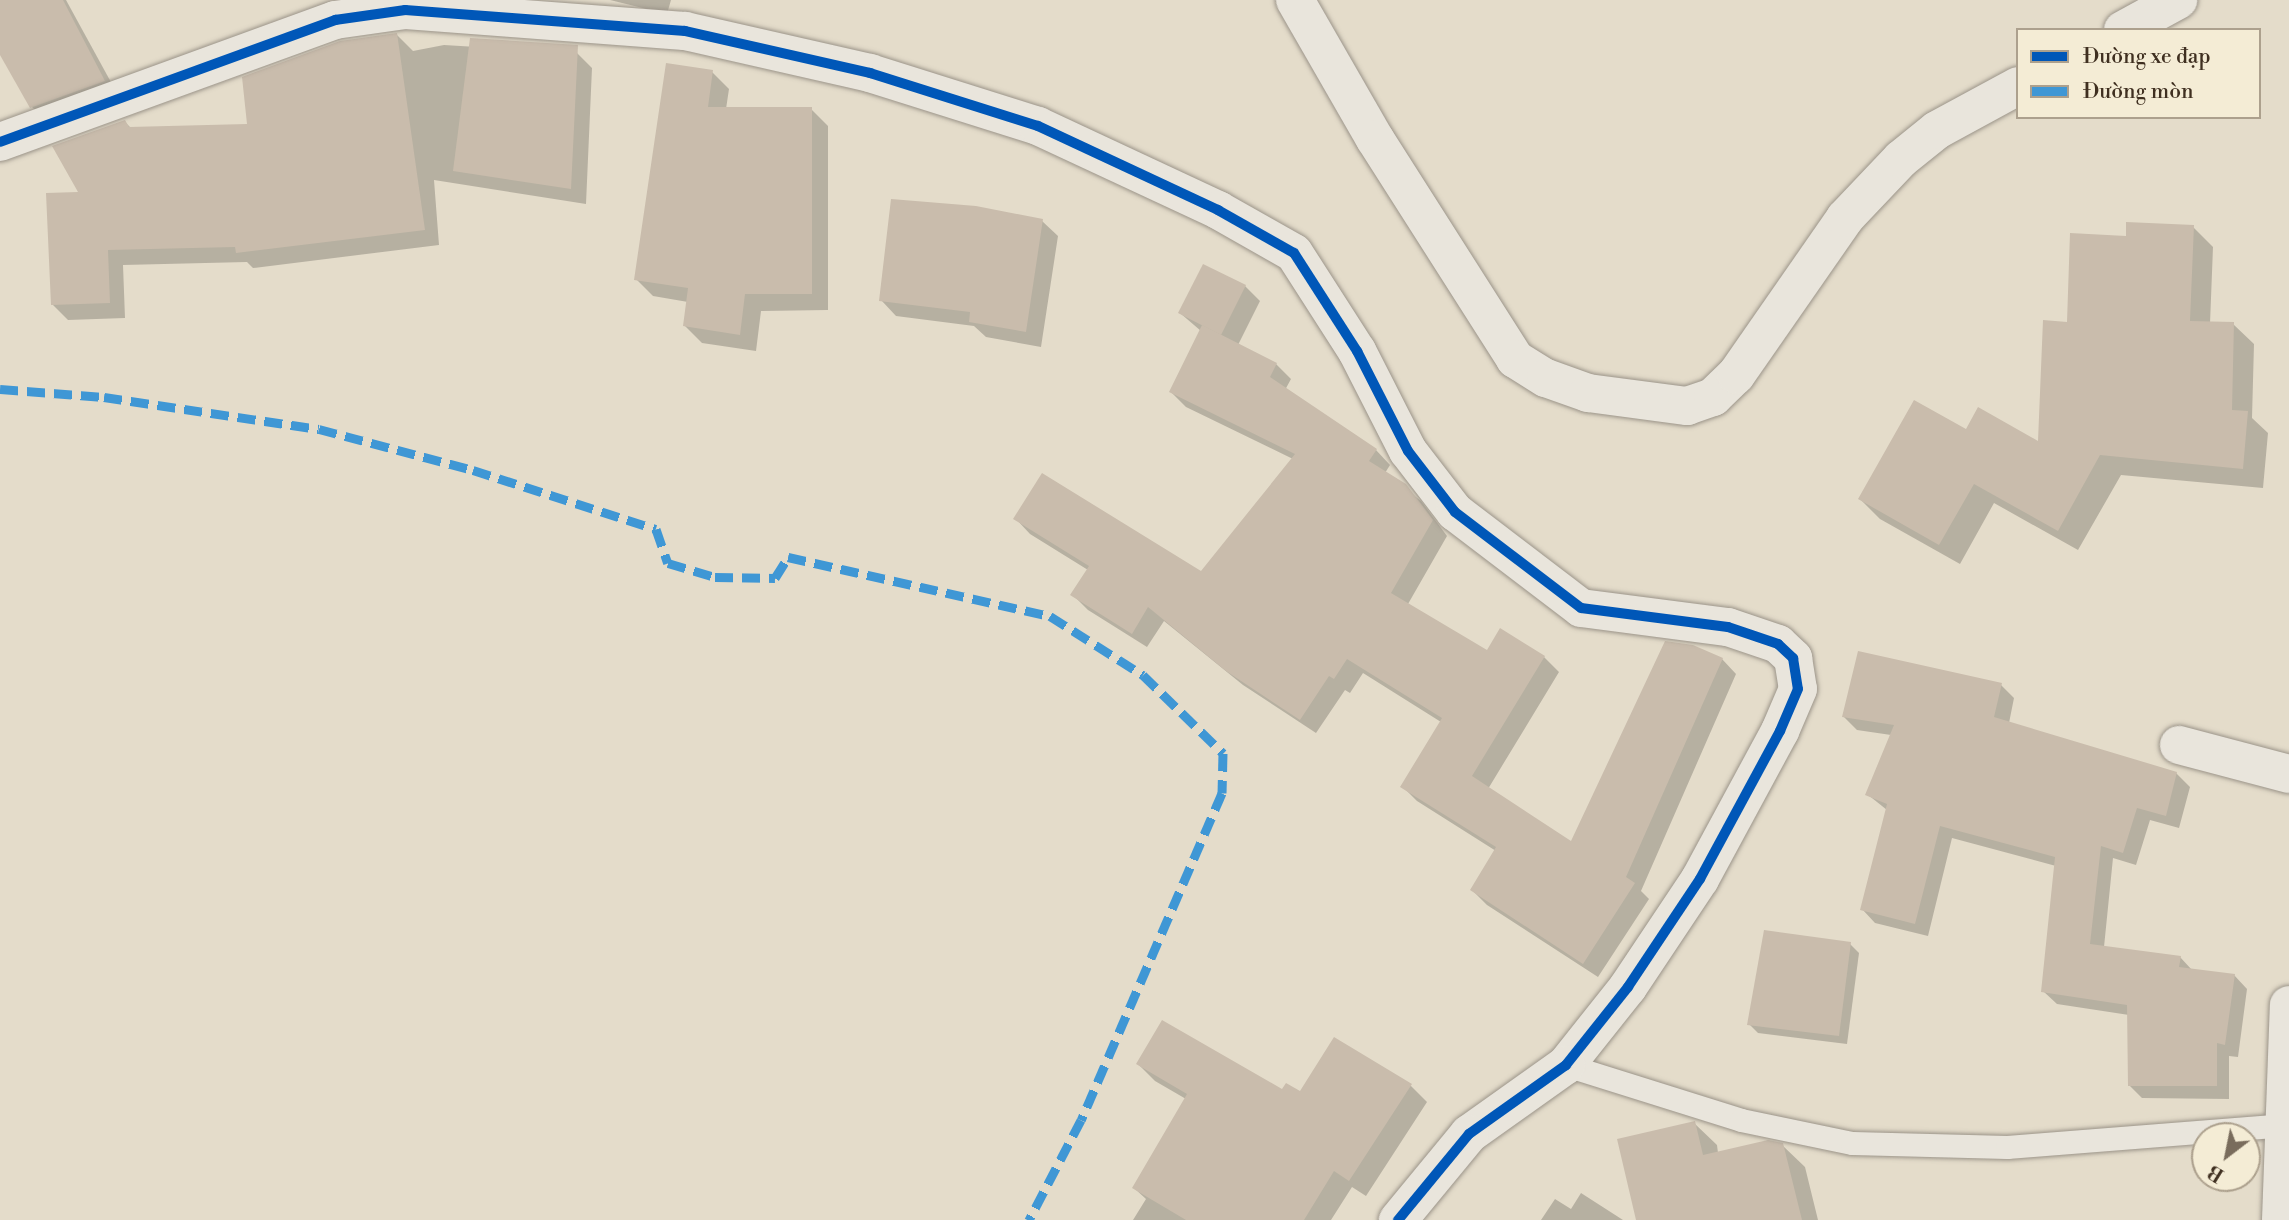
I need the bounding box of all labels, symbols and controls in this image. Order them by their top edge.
legend [2016,28,2261,119]
text: Đường xe đạp [2083,44,2211,70]
text: Đường mòn [2083,79,2194,105]
north arrow [2191,1122,2261,1192]
text: B [2204,1159,2228,1187]

